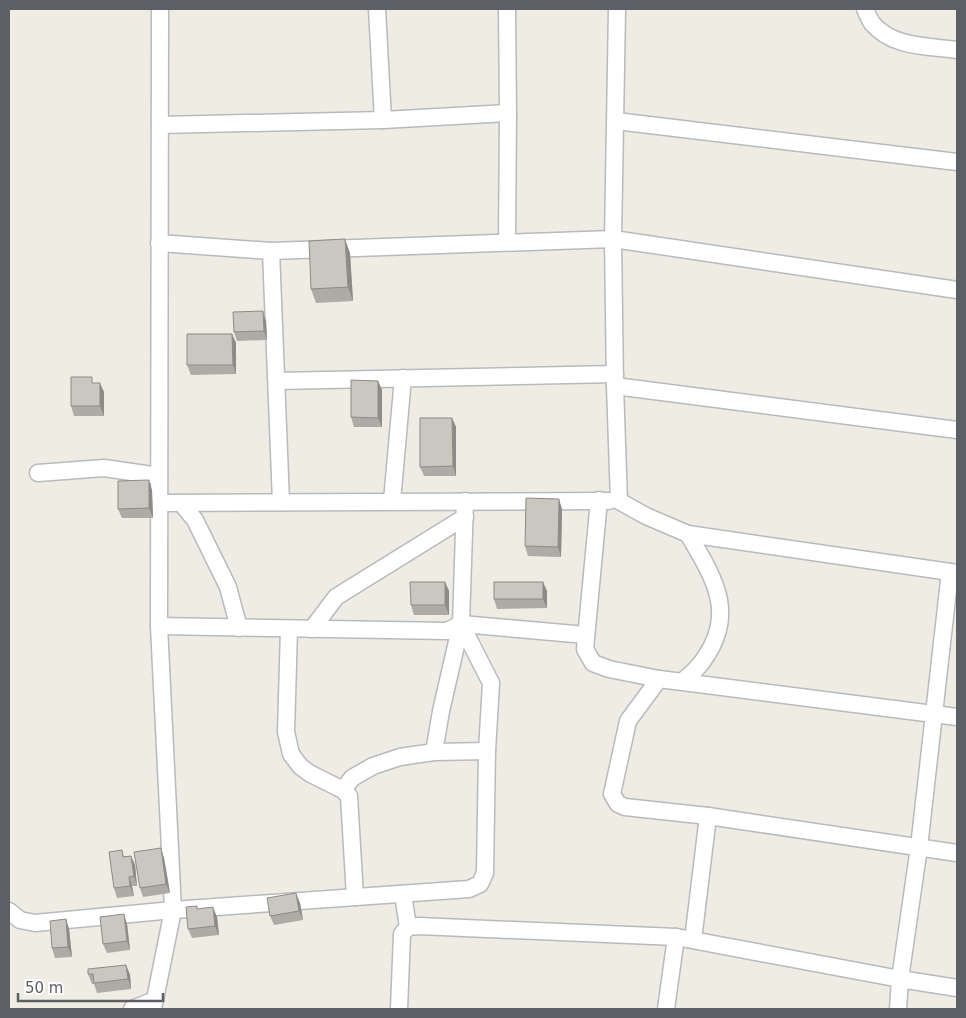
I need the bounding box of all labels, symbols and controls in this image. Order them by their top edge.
scale bar [18,970,162,1002]
text: 50 m [25,979,63,997]

